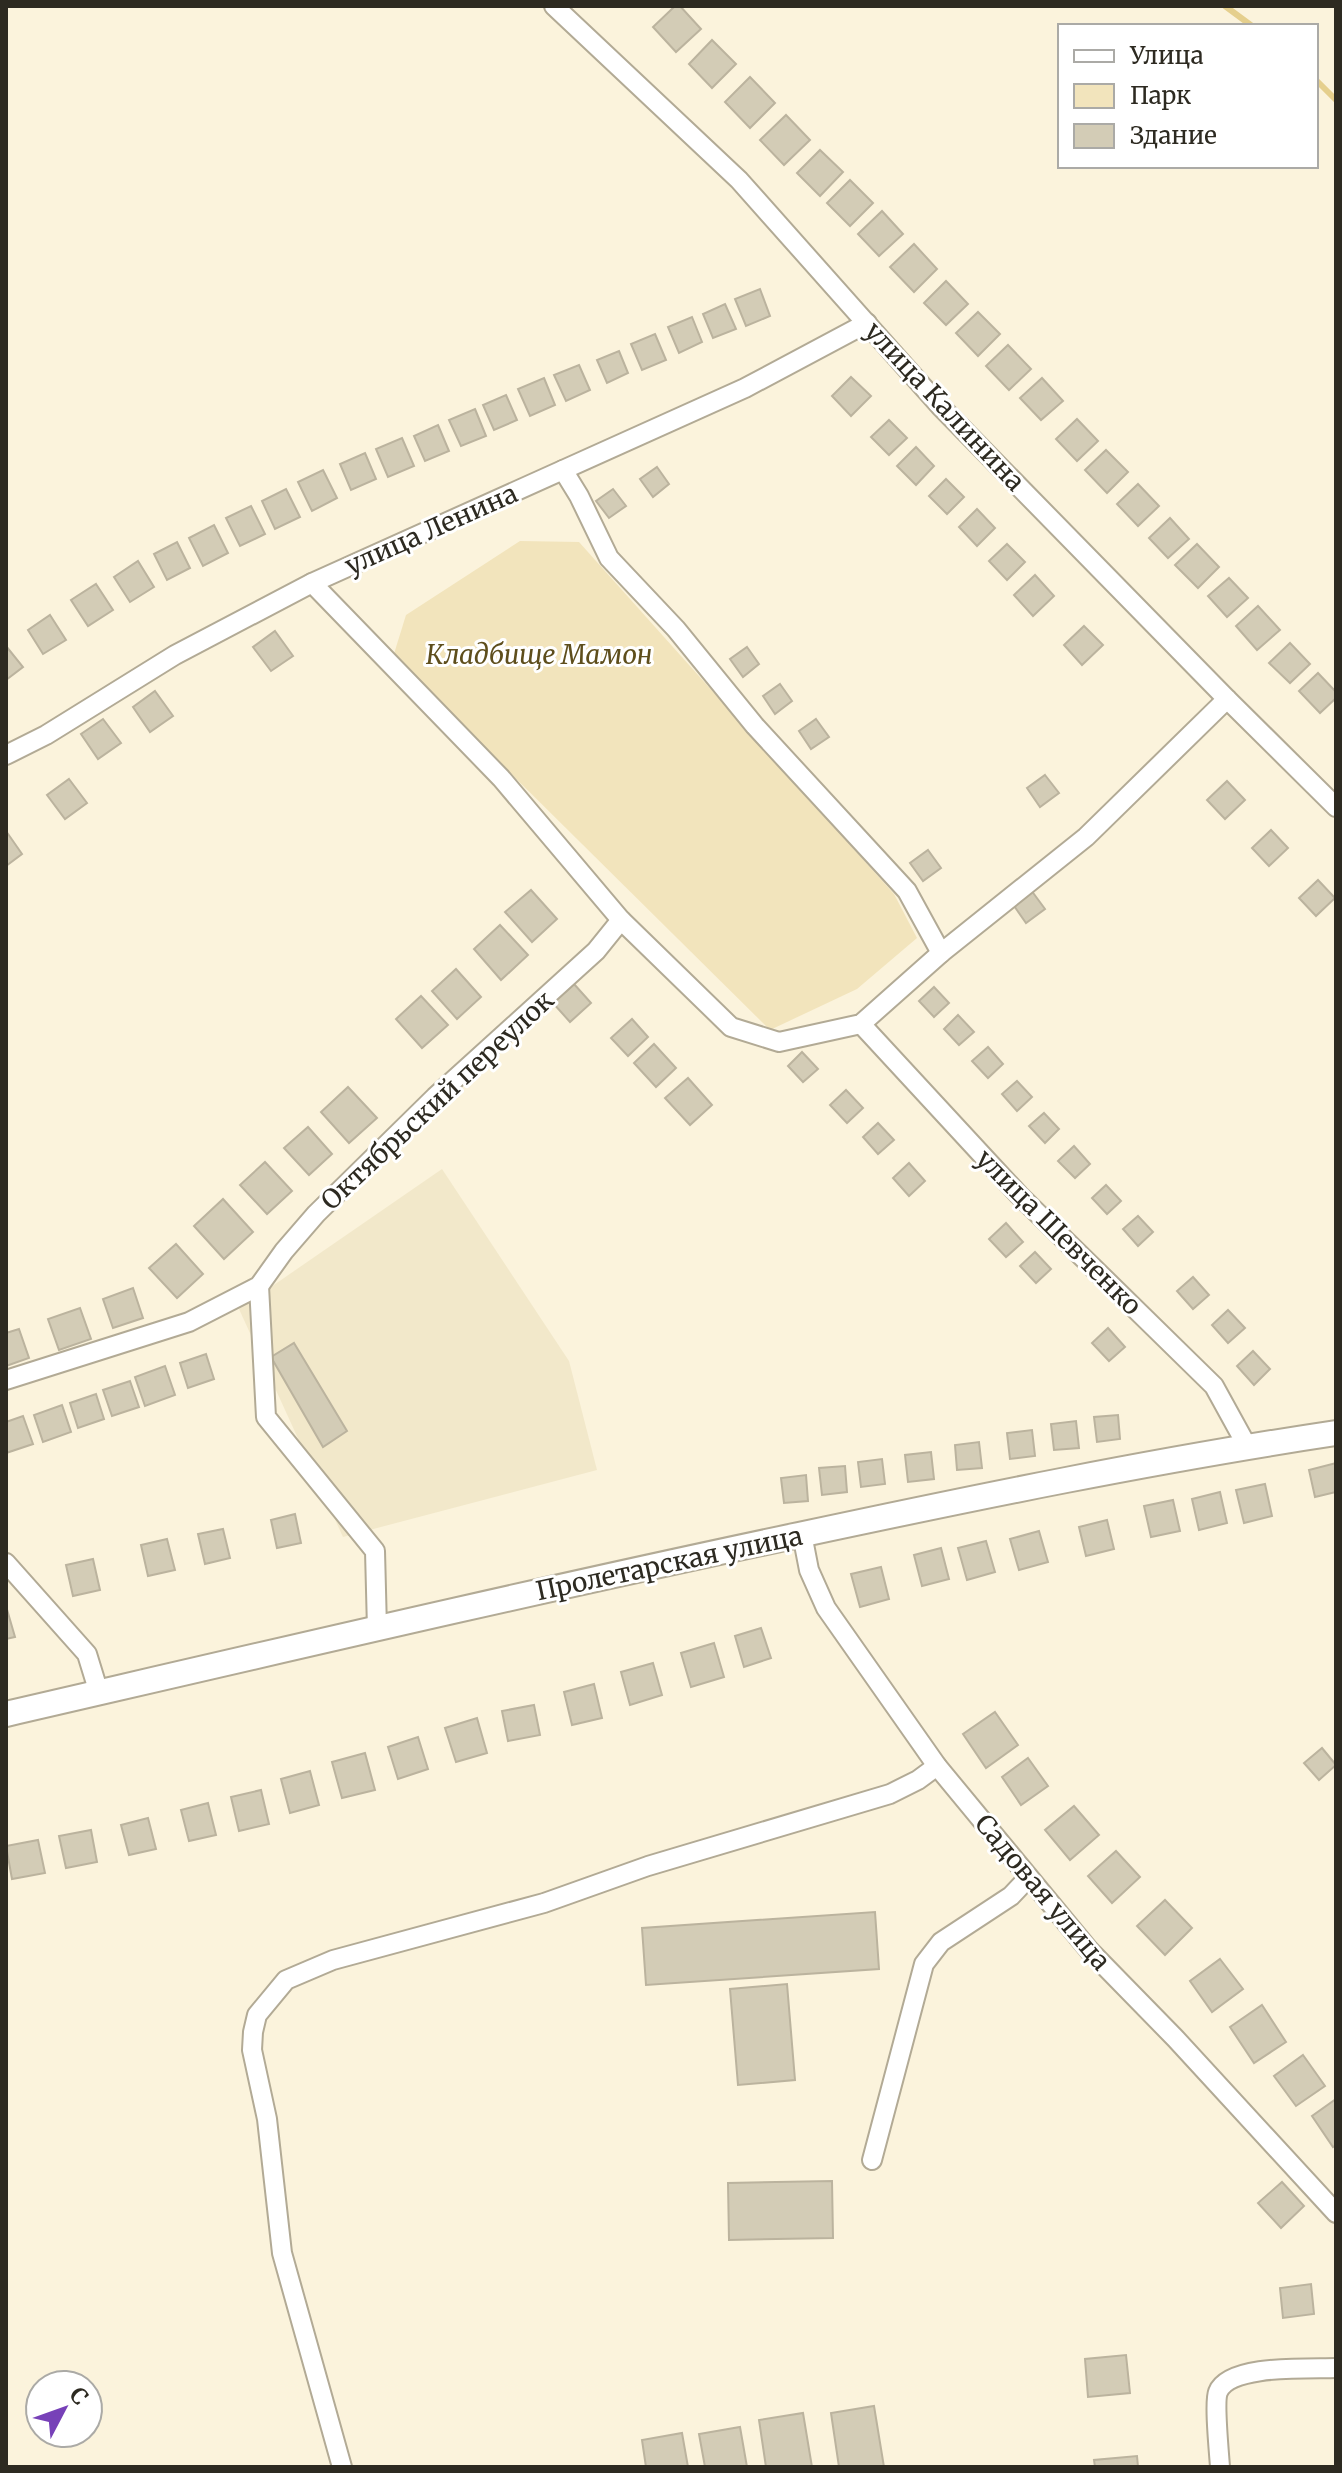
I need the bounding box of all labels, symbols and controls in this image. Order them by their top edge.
legend [1058,24,1318,168]
text: Улица [1129,40,1204,71]
text: Парк [1130,80,1191,111]
text: Здание [1130,120,1217,151]
street label: улица Калинина [858,314,1032,498]
street label: улица Ленина [340,476,522,582]
park label: Кладбище Мамон [426,638,652,671]
street label: Октябрьский переулок [314,983,561,1217]
street label: улица Шевченко [969,1142,1149,1322]
street label: Пролетарская улица [533,1519,805,1607]
street label: Садовая улица [968,1807,1118,1977]
north arrow [24,2369,104,2449]
text: С [64,2381,94,2411]

